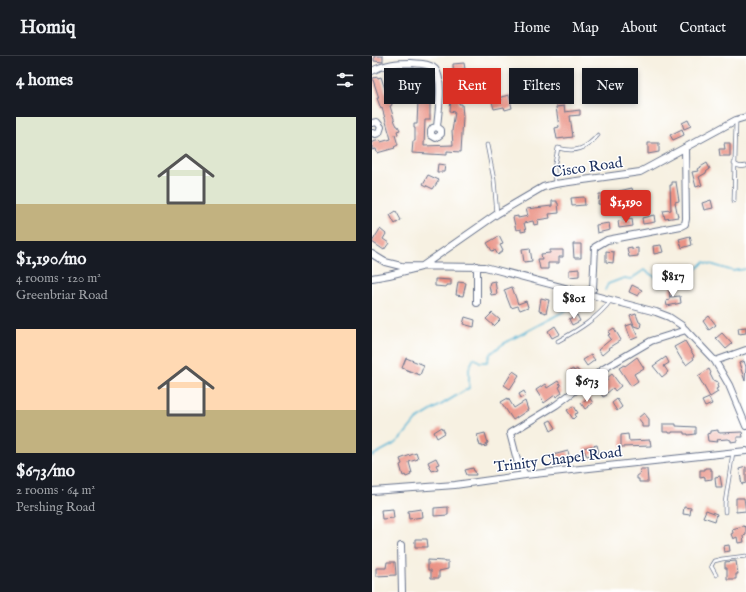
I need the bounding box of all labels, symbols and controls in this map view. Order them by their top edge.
text: Homiq [20,16,75,40]
text: Home [514,19,550,37]
text: Map [572,19,599,37]
text: About [621,19,657,37]
text: Contact [679,19,726,37]
chip: Buy [384,68,435,104]
chip: Rent [443,68,501,104]
chip: Filters [509,68,574,104]
chip: New [582,68,638,104]
icon: filters [334,69,356,91]
text: 4 homes [16,70,73,91]
icon: home [150,143,222,215]
street label: Cisco Road [550,153,625,182]
pin: $1,190 [593,190,659,224]
text: $1,190 [610,194,642,211]
text: $1,190/mo [16,249,86,270]
pin: $817 [649,264,697,298]
text: $817 [661,268,685,285]
text: 4 rooms · 120 m² [16,270,101,287]
pin: $801 [550,286,598,320]
text: Greenbriar Road [16,287,108,304]
text: $801 [562,290,586,307]
icon: home [150,355,222,427]
pin: $673 [563,369,611,403]
text: $673 [575,373,599,390]
street label: Trinity Chapel Road [493,442,624,477]
text: $673/mo [16,461,75,482]
text: 2 rooms · 64 m² [16,482,95,499]
text: Pershing Road [16,499,95,516]

